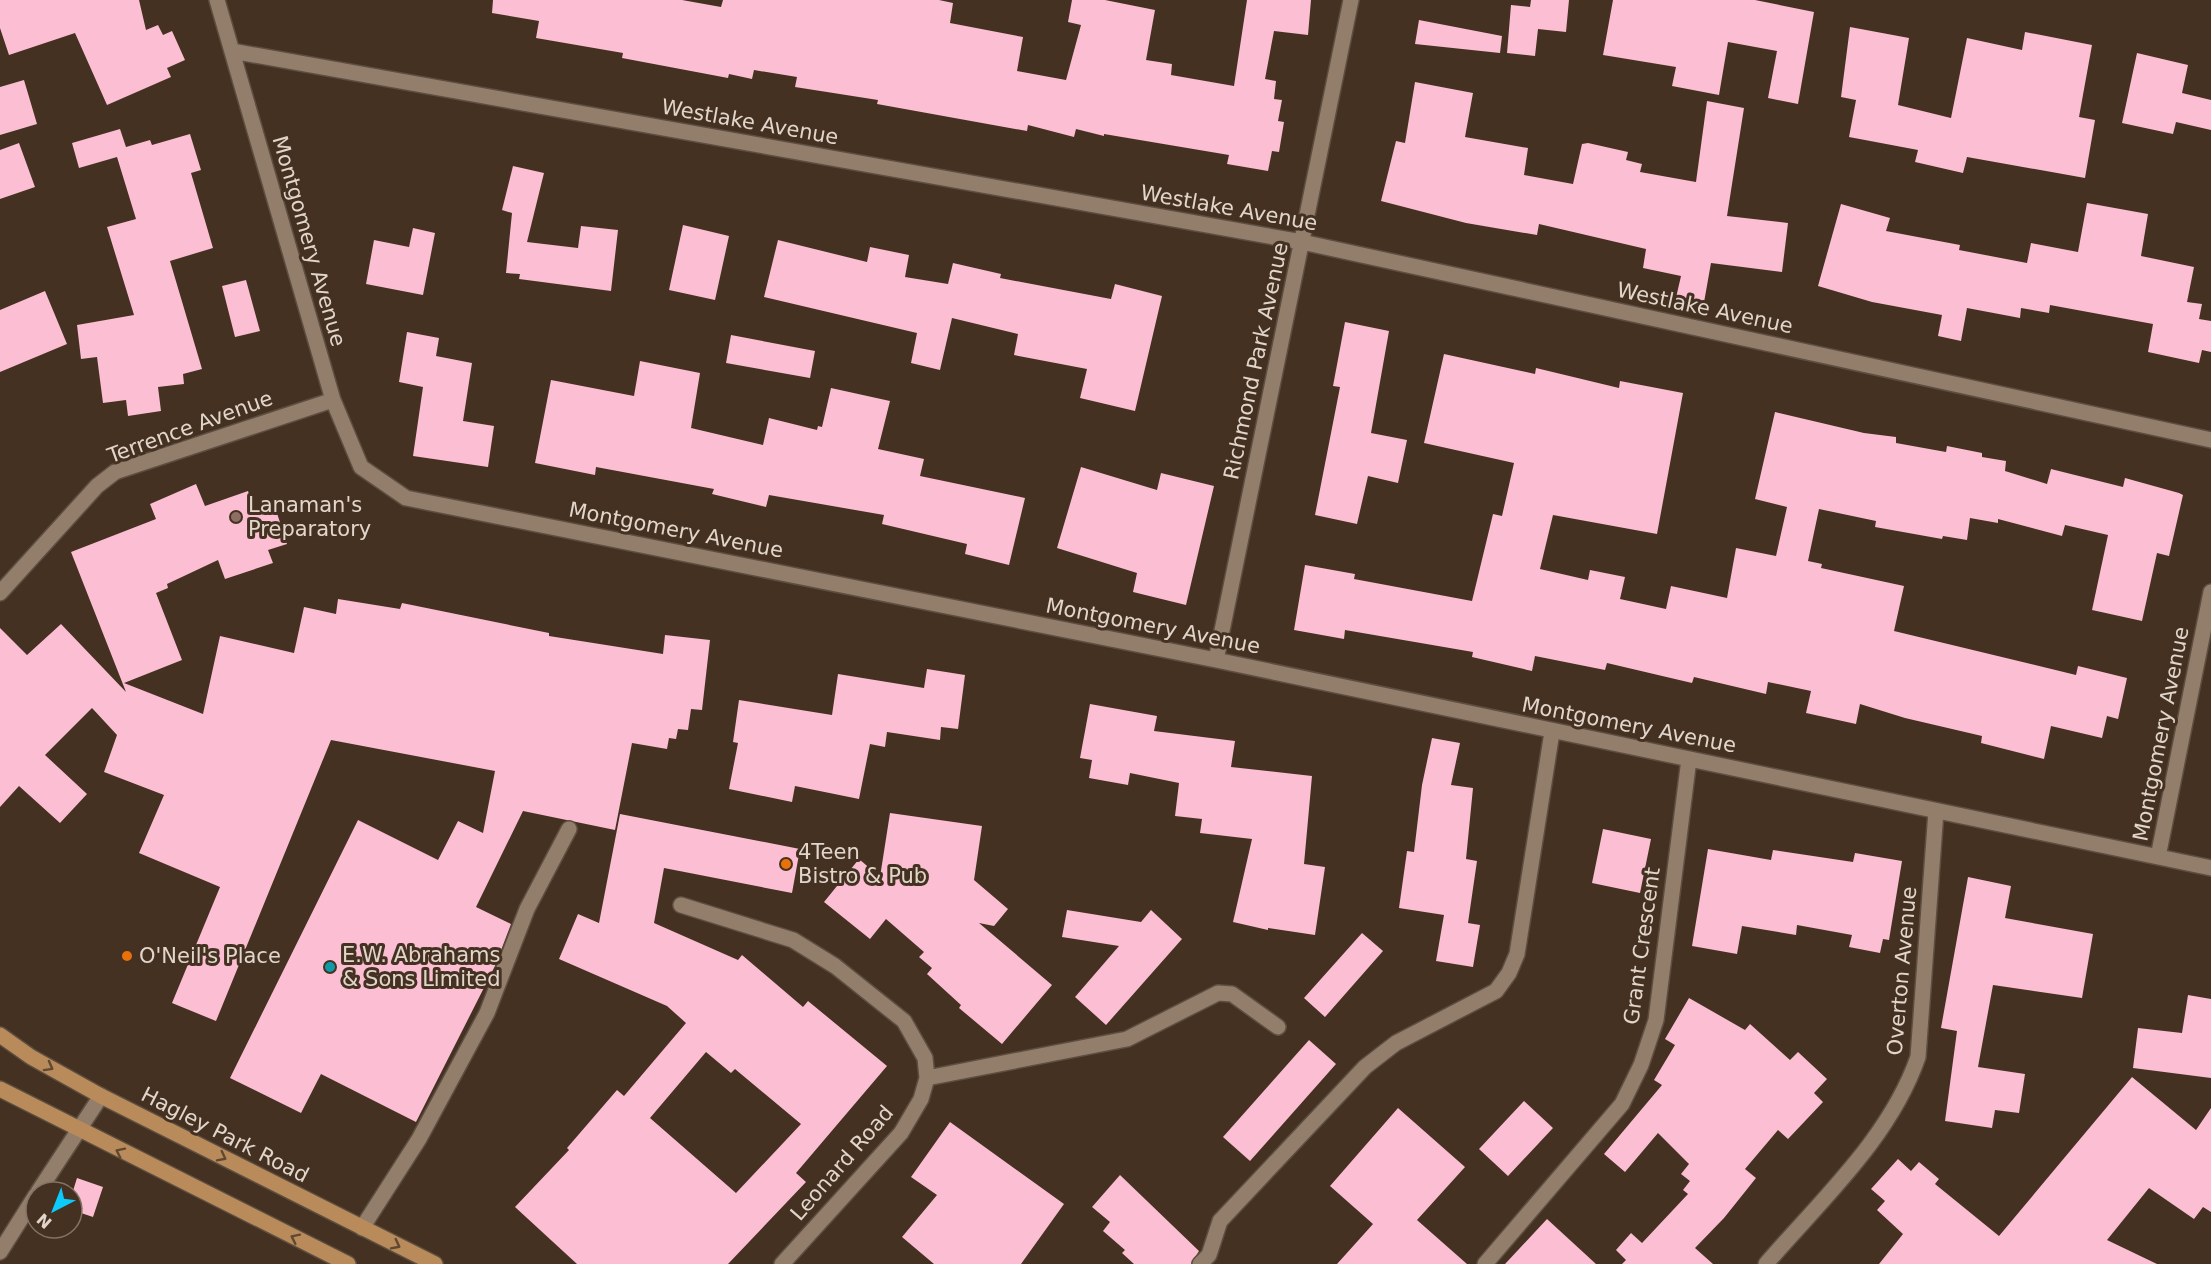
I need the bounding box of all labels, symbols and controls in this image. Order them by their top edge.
street label: Westlake Avenue [660,95,840,149]
street label: Montgomery Avenue [267,133,351,349]
street label: Westlake Avenue [1139,181,1319,235]
street label: Richmond Park Avenue [1219,240,1293,482]
street label: Westlake Avenue [1615,278,1795,338]
street label: Terrence Avenue [103,386,276,468]
place label: Lanaman's Preparatory [248,493,371,541]
street label: Montgomery Avenue [567,497,785,563]
marker: Lanaman's Preparatory [229,510,243,524]
street label: Montgomery Avenue [1044,593,1262,659]
street label: Montgomery Avenue [2128,625,2194,843]
street label: Montgomery Avenue [1520,692,1738,758]
place label: 4Teen Bistro & Pub [798,840,927,888]
marker: 4Teen Bistro & Pub [779,857,793,871]
street label: Grant Crescent [1619,866,1665,1026]
street label: Overton Avenue [1883,885,1921,1057]
place label: E.W. Abrahams & Sons Limited [342,943,500,991]
place label: O'Neil's Place [139,944,281,968]
marker: O'Neil's Place [120,949,134,963]
marker: E.W. Abrahams & Sons Limited [323,960,337,974]
one-way arrow [43,1060,53,1071]
street label: Hagley Park Road [137,1082,313,1188]
street label: Leonard Road [786,1101,898,1225]
one-way arrow [116,1147,127,1159]
one-way arrow [216,1150,226,1161]
north arrow [24,1180,84,1240]
text: N [33,1209,56,1232]
one-way arrow [291,1234,302,1245]
one-way arrow [390,1237,401,1249]

